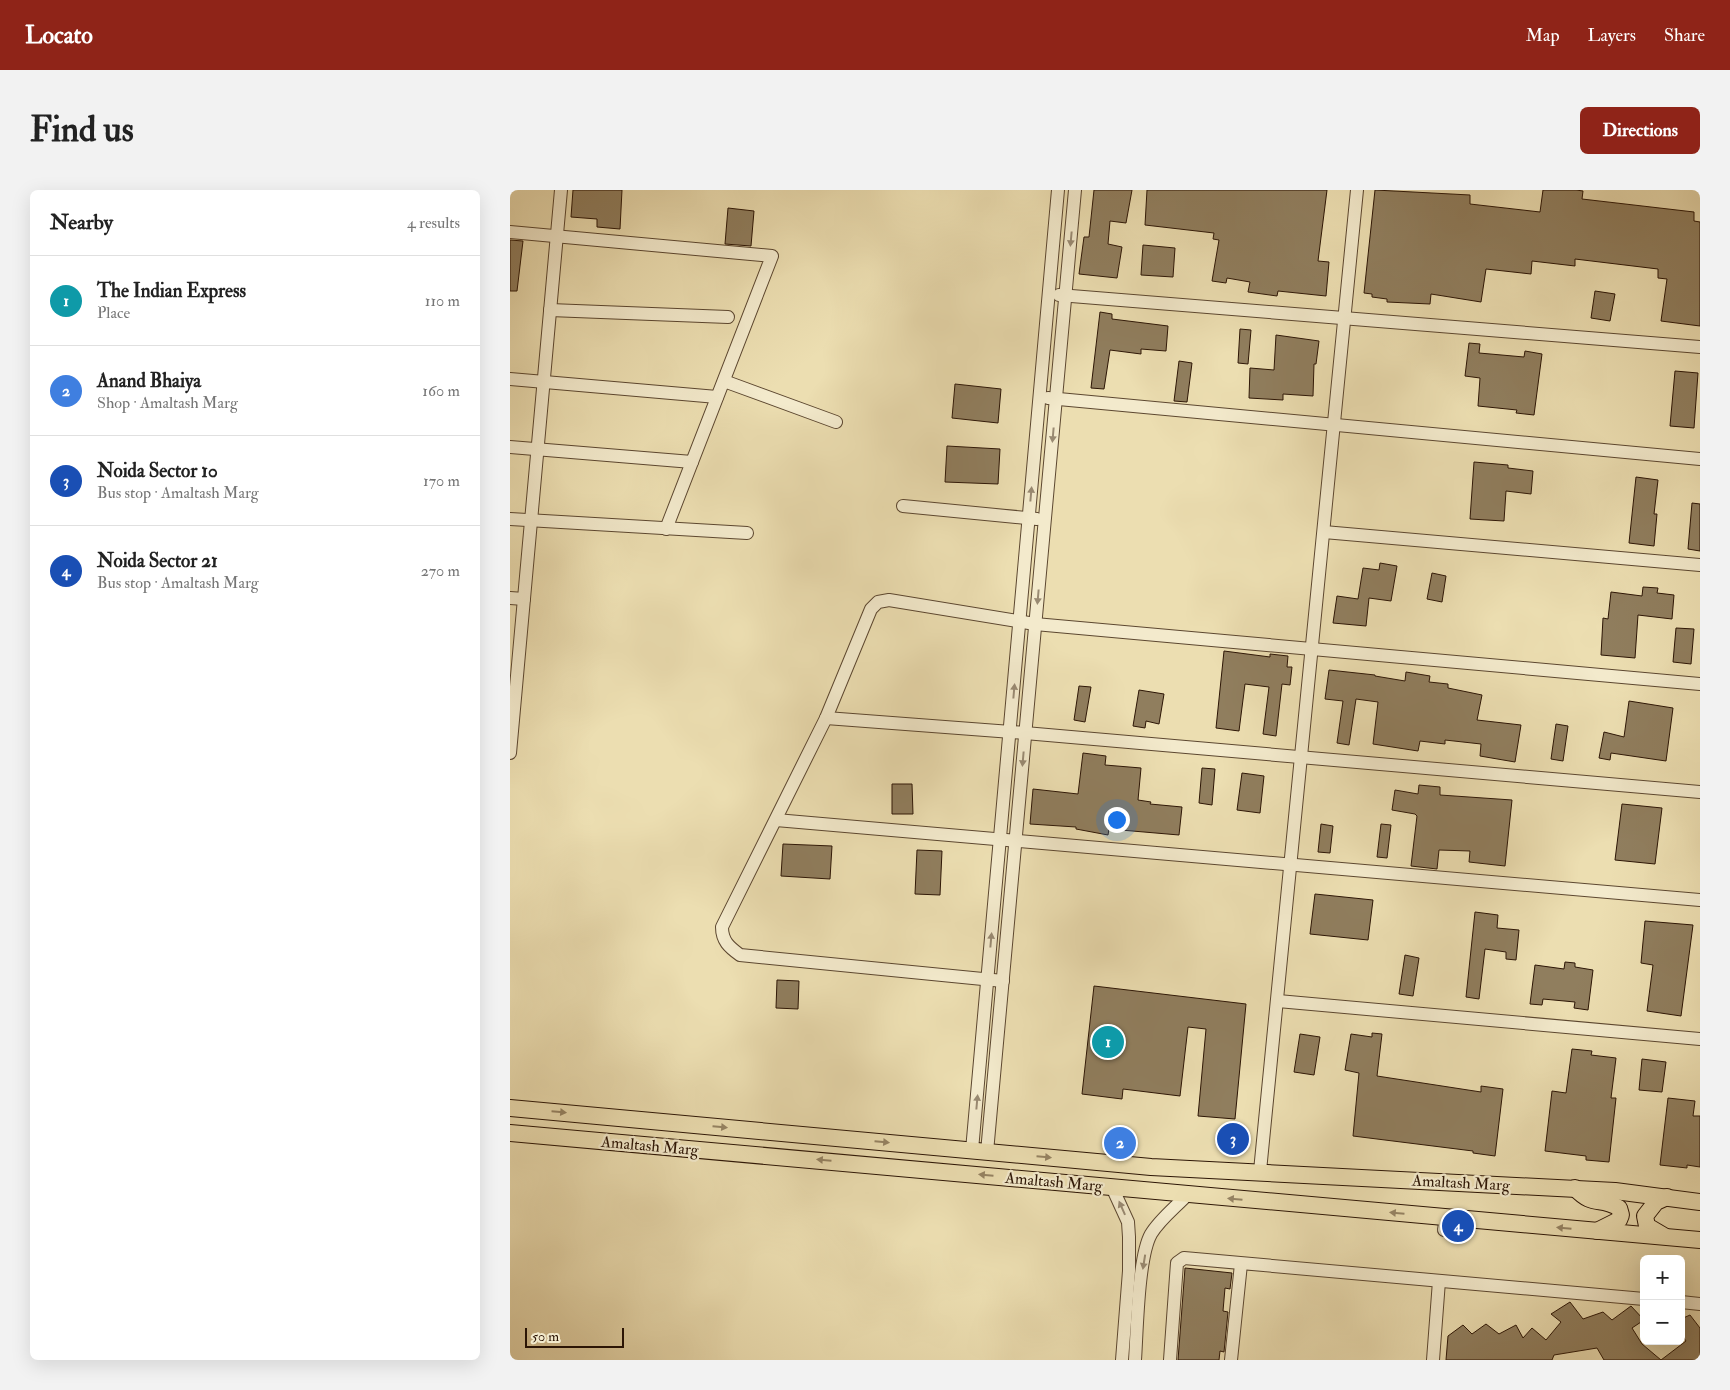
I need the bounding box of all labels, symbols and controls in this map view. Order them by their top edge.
text: Locato [25,20,93,51]
text: Map [1526,24,1560,47]
text: Layers [1588,24,1636,47]
text: Share [1664,24,1705,47]
button: Directions [1580,107,1700,154]
text: Find us [30,108,134,152]
text: Nearby [50,209,113,236]
text: 4 results [407,213,460,233]
one-way arrow [1066,231,1074,247]
text: The Indian Express [97,279,246,303]
text: 1 [63,291,69,311]
text: 110 m [425,291,460,311]
text: Place [97,303,130,323]
text: Anand Bhaiya [97,369,201,393]
text: 2 [62,381,70,401]
text: 160 m [422,381,460,401]
text: Shop · Amaltash Marg [97,393,238,413]
one-way arrow [1048,428,1056,444]
text: Noida Sector 10 [97,459,218,483]
text: 3 [63,471,69,491]
text: 170 m [423,471,460,491]
text: Bus stop · Amaltash Marg [97,483,259,503]
one-way arrow [1027,486,1035,502]
text: Noida Sector 21 [97,549,218,573]
text: 4 [62,561,70,581]
text: 270 m [421,561,460,581]
text: Bus stop · Amaltash Marg [97,573,259,593]
one-way arrow [1034,589,1042,605]
one-way arrow [1010,683,1018,699]
one-way arrow [1019,751,1027,767]
your location [1104,807,1130,833]
one-way arrow [987,932,995,948]
pin: 1 [1092,1023,1124,1061]
one-way arrow [973,1093,981,1109]
one-way arrow [551,1109,567,1117]
pin: 3 [1217,1120,1249,1158]
one-way arrow [713,1123,729,1131]
pin: 2 [1104,1124,1136,1162]
street label: Amaltash Marg [599,1132,701,1160]
one-way arrow [874,1138,890,1146]
one-way arrow [1036,1153,1052,1161]
one-way arrow [816,1156,832,1164]
street label: Amaltash Marg [1003,1168,1105,1196]
street label: Amaltash Marg [1411,1170,1511,1196]
one-way arrow [978,1171,994,1179]
one-way arrow [1227,1194,1243,1202]
one-way arrow [1117,1201,1125,1215]
pin: 4 [1442,1207,1474,1245]
one-way arrow [1389,1209,1405,1217]
one-way arrow [1556,1224,1572,1232]
one-way arrow [1139,1255,1147,1271]
map controls [1640,1255,1685,1345]
button: + [1640,1255,1685,1300]
button: − [1640,1300,1685,1345]
scale bar [525,1325,624,1348]
text: 50 m [532,1328,559,1345]

